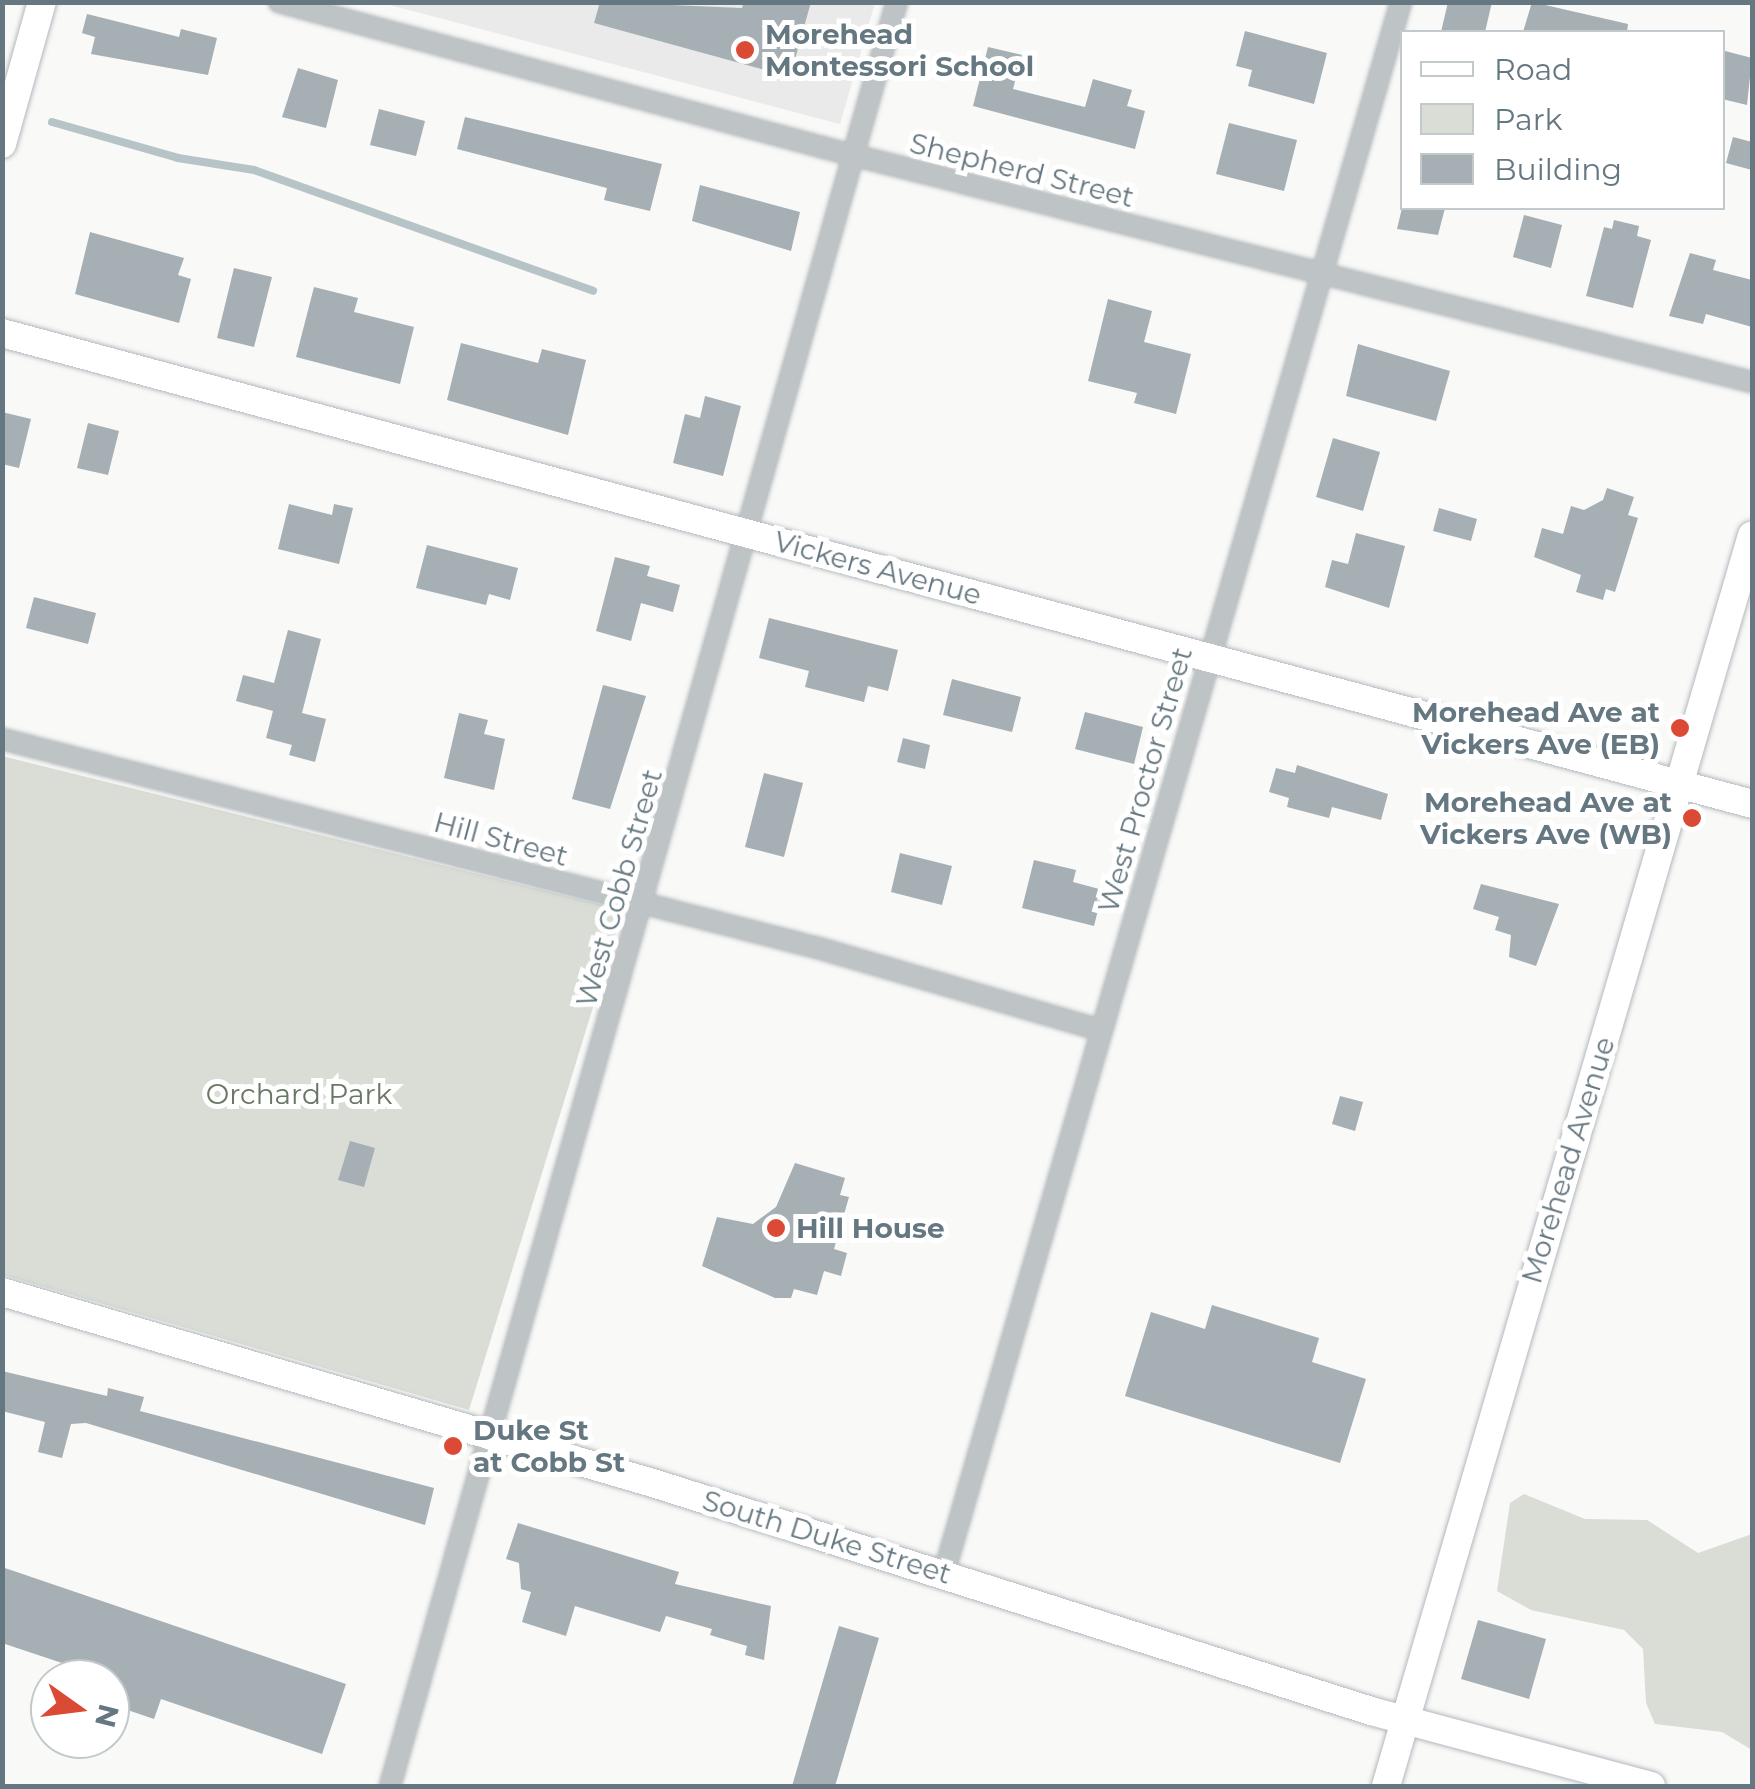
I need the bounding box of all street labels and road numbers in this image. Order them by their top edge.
street label: Shepherd Street [906,126,1138,214]
street label: Vickers Avenue [771,524,985,612]
street label: West Proctor Street [1091,644,1199,916]
street label: West Cobb Street [569,765,669,1011]
street label: Hill Street [430,805,572,873]
street label: Morehead Avenue [1515,1033,1621,1287]
street label: South Duke Street [699,1483,955,1591]

